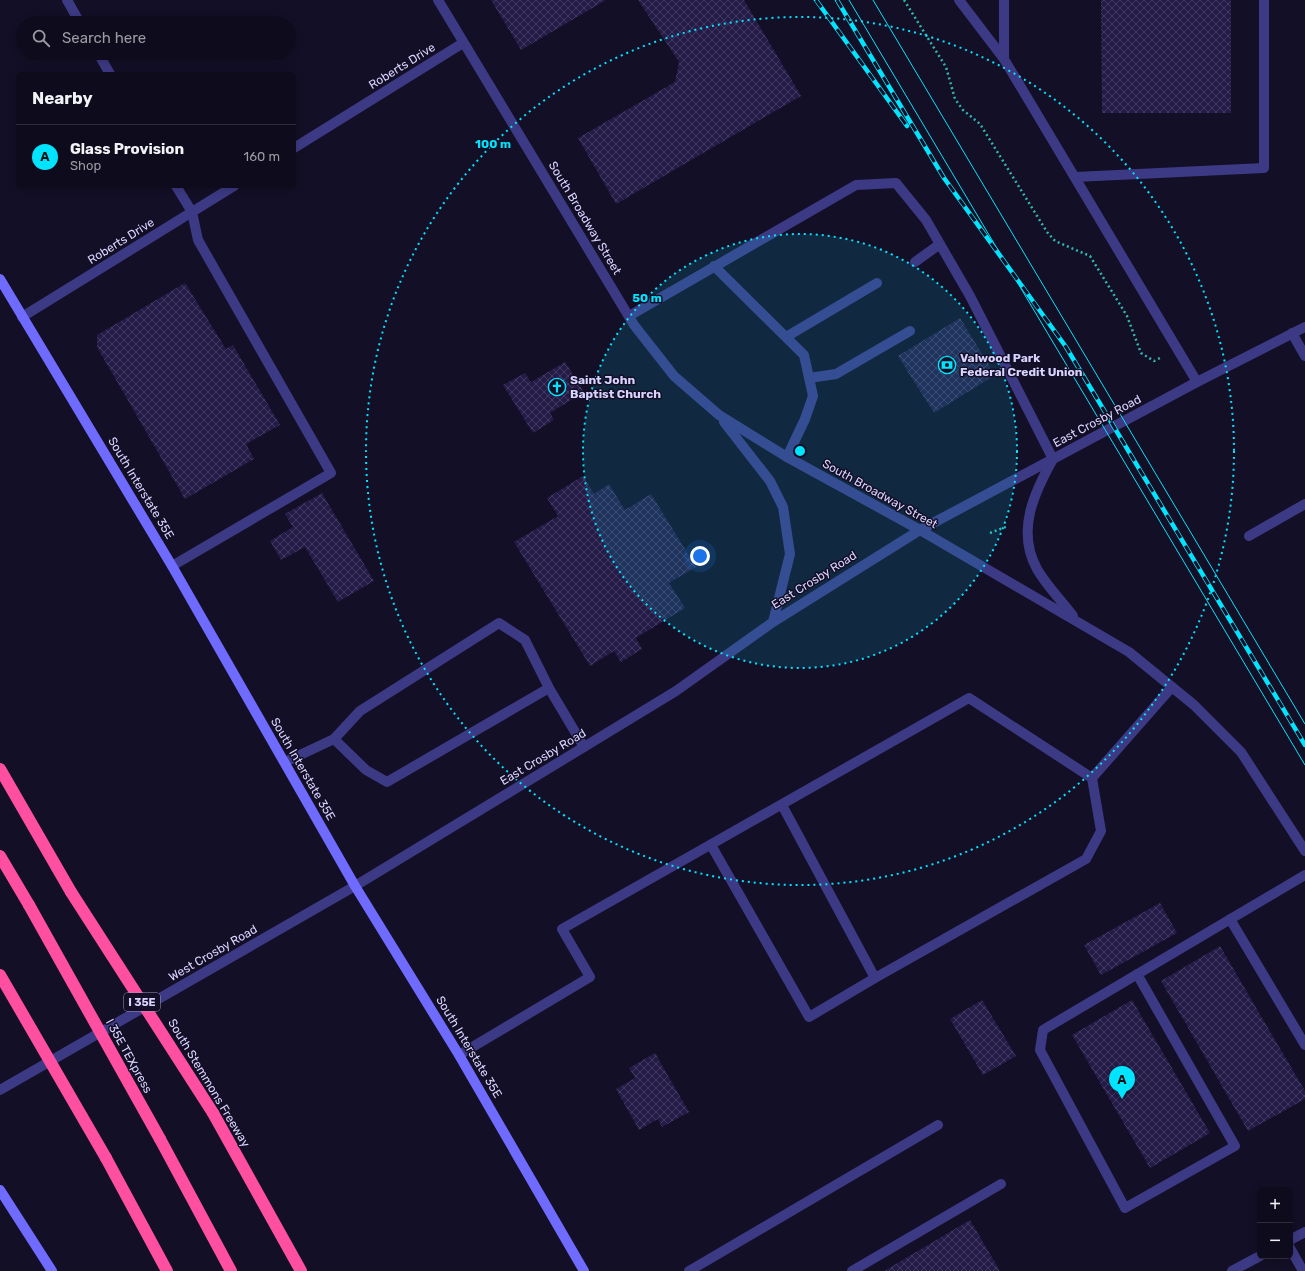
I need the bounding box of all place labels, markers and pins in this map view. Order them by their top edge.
place label: Valwood Park Federal Credit Union [960,351,1083,379]
bank icon: Valwood Park Federal Credit Union [937,355,957,375]
place label: Saint John Baptist Church [570,373,661,401]
church icon: Saint John Baptist Church [547,377,567,397]
centre of rings [793,444,807,458]
pin: A [1109,1066,1135,1099]

